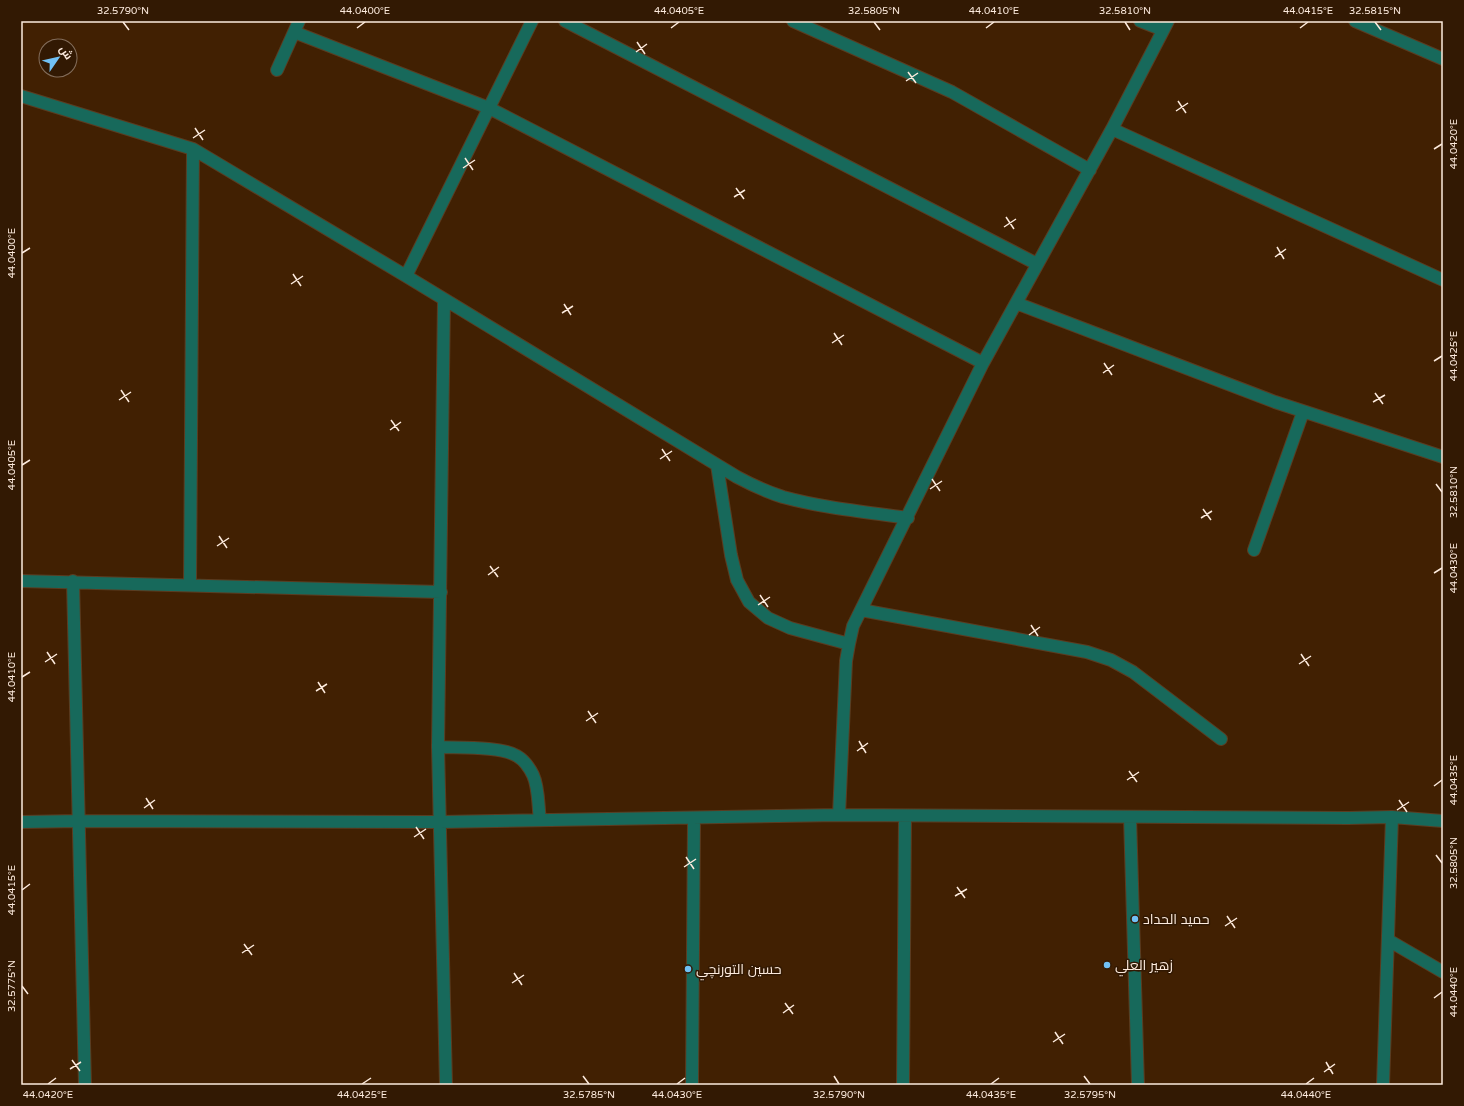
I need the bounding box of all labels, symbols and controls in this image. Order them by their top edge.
text: 32.5790°N [97,5,149,17]
text: 44.0400°E [340,5,390,17]
text: 44.0405°E [654,5,704,17]
text: 32.5805°N [848,5,900,17]
text: 44.0410°E [969,5,1019,17]
text: 32.5810°N [1099,5,1151,17]
text: 44.0415°E [1283,5,1333,17]
text: 32.5815°N [1349,5,1401,17]
north arrow [38,38,78,78]
text: ش [57,43,75,62]
text: 44.0420°E [1448,119,1460,169]
text: 44.0400°E [6,228,18,278]
text: 44.0425°E [1448,331,1460,381]
text: 44.0405°E [6,440,18,490]
text: 32.5810°N [1448,466,1460,518]
text: 44.0430°E [1448,543,1460,593]
text: 44.0410°E [6,652,18,702]
text: 44.0435°E [1448,755,1460,805]
text: 32.5805°N [1448,837,1460,889]
text: 44.0415°E [6,865,18,915]
place label: حميد الحداد [1143,911,1210,928]
marker: حميد الحداد [1130,914,1140,924]
place label: زهير العلي [1115,957,1173,977]
text: 32.5775°N [6,960,18,1012]
marker: زهير العلي [1102,960,1112,970]
place label: حسين التورنچي [696,961,781,981]
marker: حسين التورنچي [683,964,693,974]
text: 44.0440°E [1448,967,1460,1017]
text: 44.0420°E [23,1089,73,1101]
text: 44.0425°E [337,1089,387,1101]
text: 32.5785°N [563,1089,615,1101]
text: 44.0430°E [652,1089,702,1101]
text: 32.5790°N [813,1089,865,1101]
text: 44.0435°E [966,1089,1016,1101]
text: 32.5795°N [1064,1089,1116,1101]
text: 44.0440°E [1281,1089,1331,1101]

